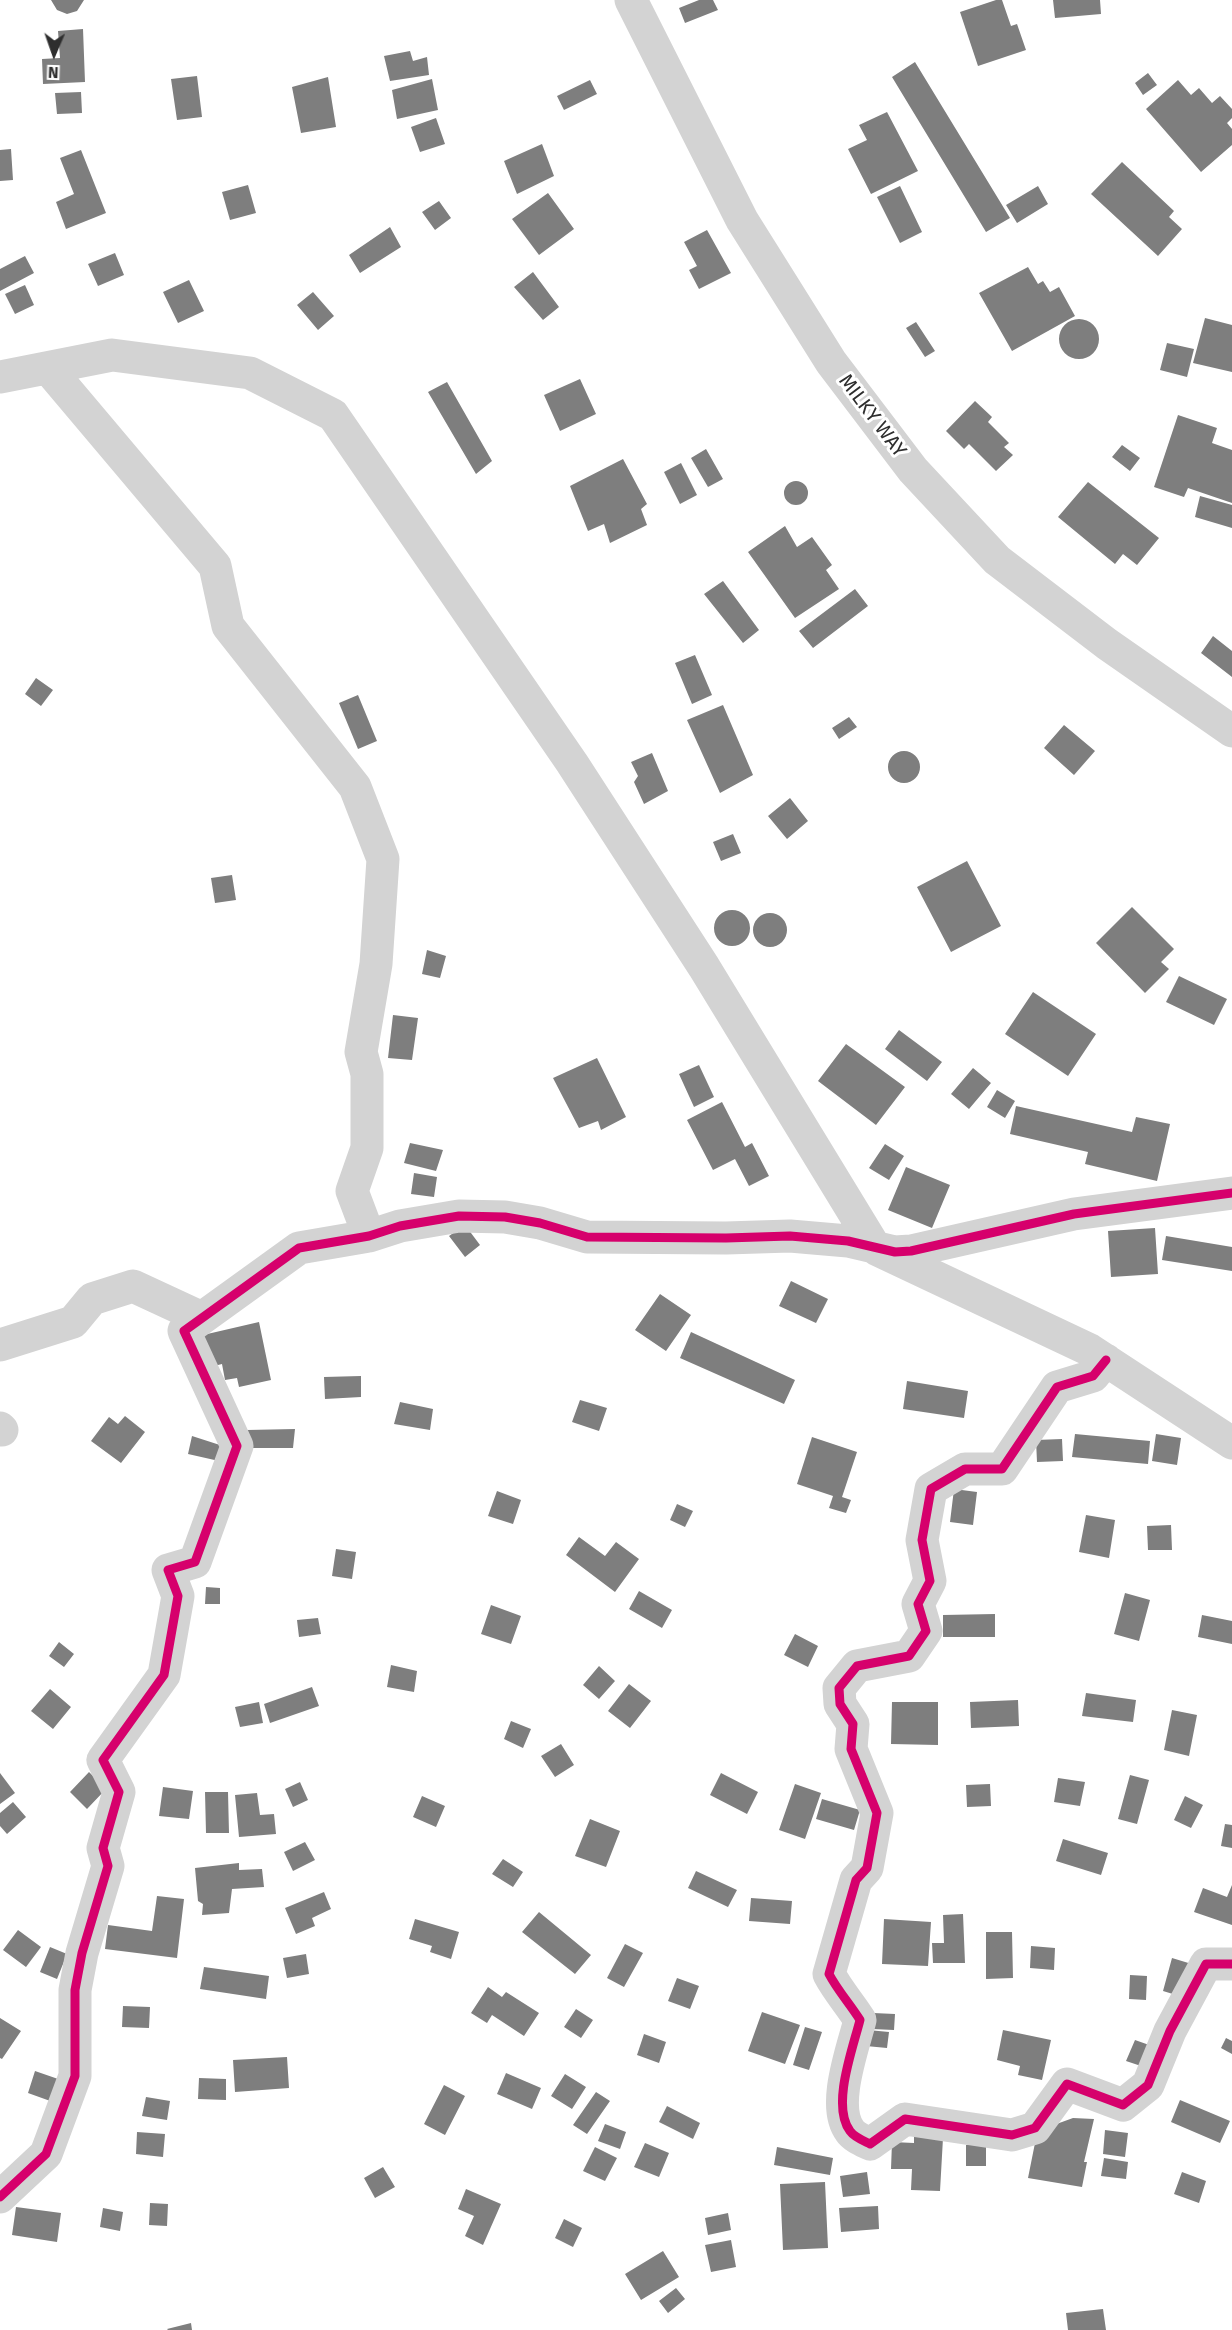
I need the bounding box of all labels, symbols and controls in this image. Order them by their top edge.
north arrow [24,24,84,84]
text: N [48,63,59,82]
street label: MILKY WAY [833,370,911,462]

